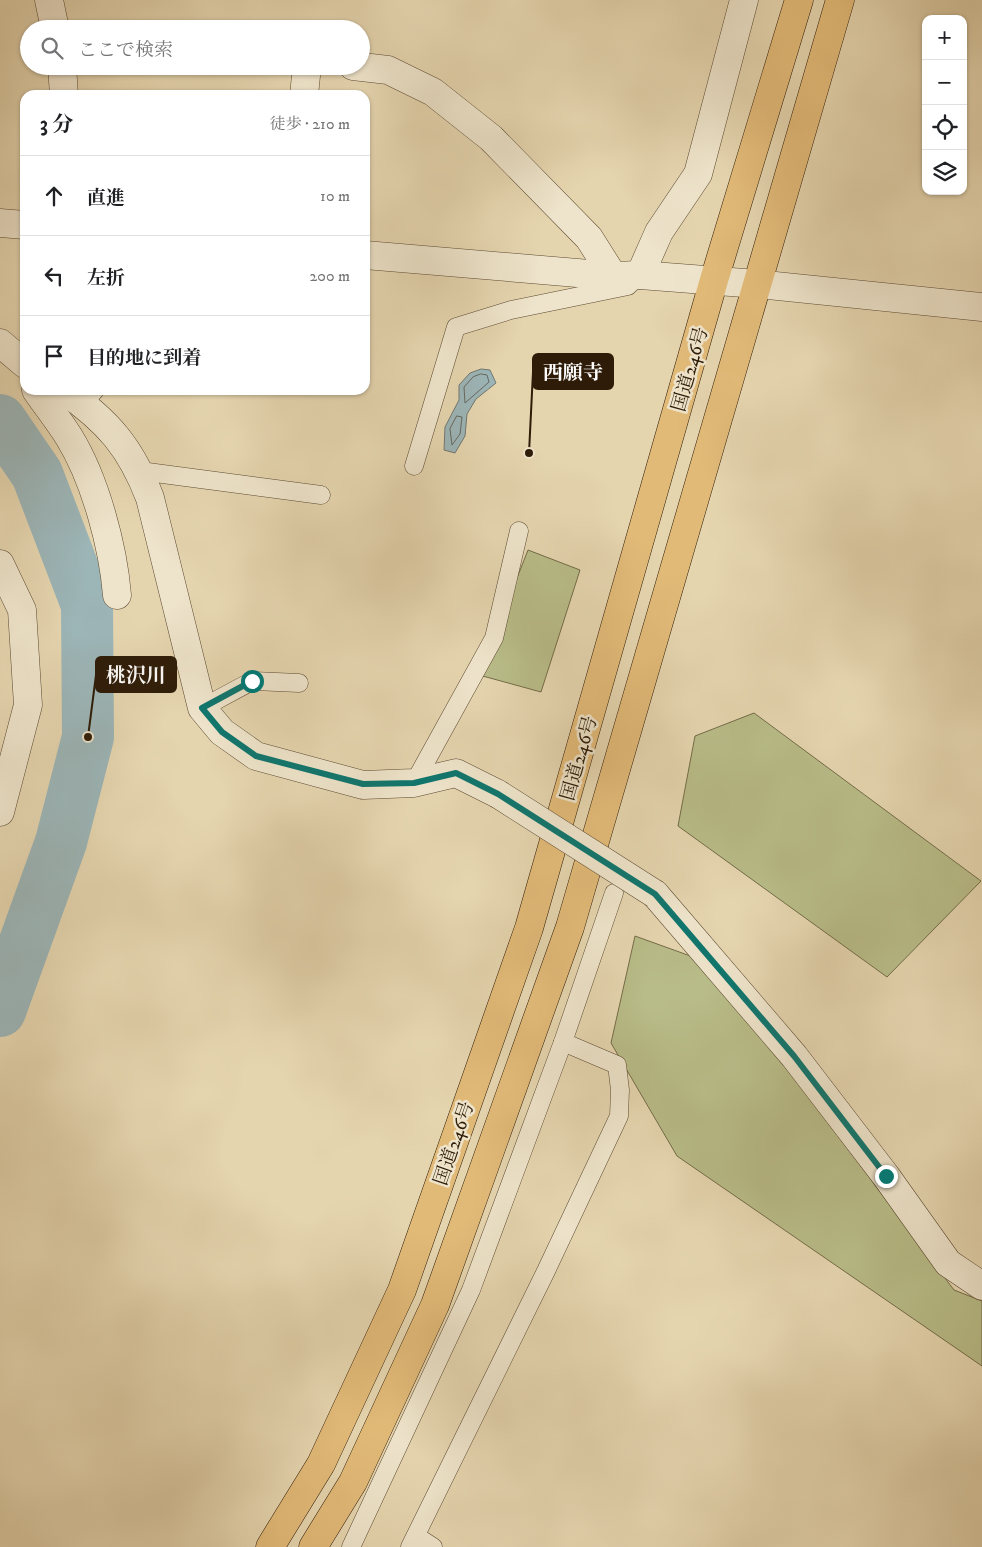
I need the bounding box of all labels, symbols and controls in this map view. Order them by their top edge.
map controls [922,15,967,195]
button: + [922,15,967,60]
search box [20,20,370,75]
icon: search [38,34,66,62]
text: ここで検索 [78,39,173,62]
button: − [922,60,967,105]
button: locate [922,105,967,150]
text: 3 分 [40,112,73,138]
text: 徒歩 · 210 m [270,114,350,134]
button: layers [922,150,967,195]
icon: ahead [40,182,68,210]
text: 10 m [320,186,350,206]
text: 直進 [87,187,125,210]
icon: left [40,262,68,290]
text: 200 m [309,266,350,286]
text: 左折 [87,267,125,290]
street label: 国道246号 [667,324,714,414]
icon: arrive [40,342,68,370]
text: 目的地に到着 [87,347,201,370]
callout: 西願寺 [533,354,613,389]
text: 西願寺 [543,361,603,386]
callout: 桃沢川 [96,657,176,692]
text: 桃沢川 [106,664,166,689]
route start [241,670,264,693]
street label: 国道246号 [556,713,603,803]
street label: 国道246号 [429,1099,479,1188]
route end [875,1165,898,1188]

